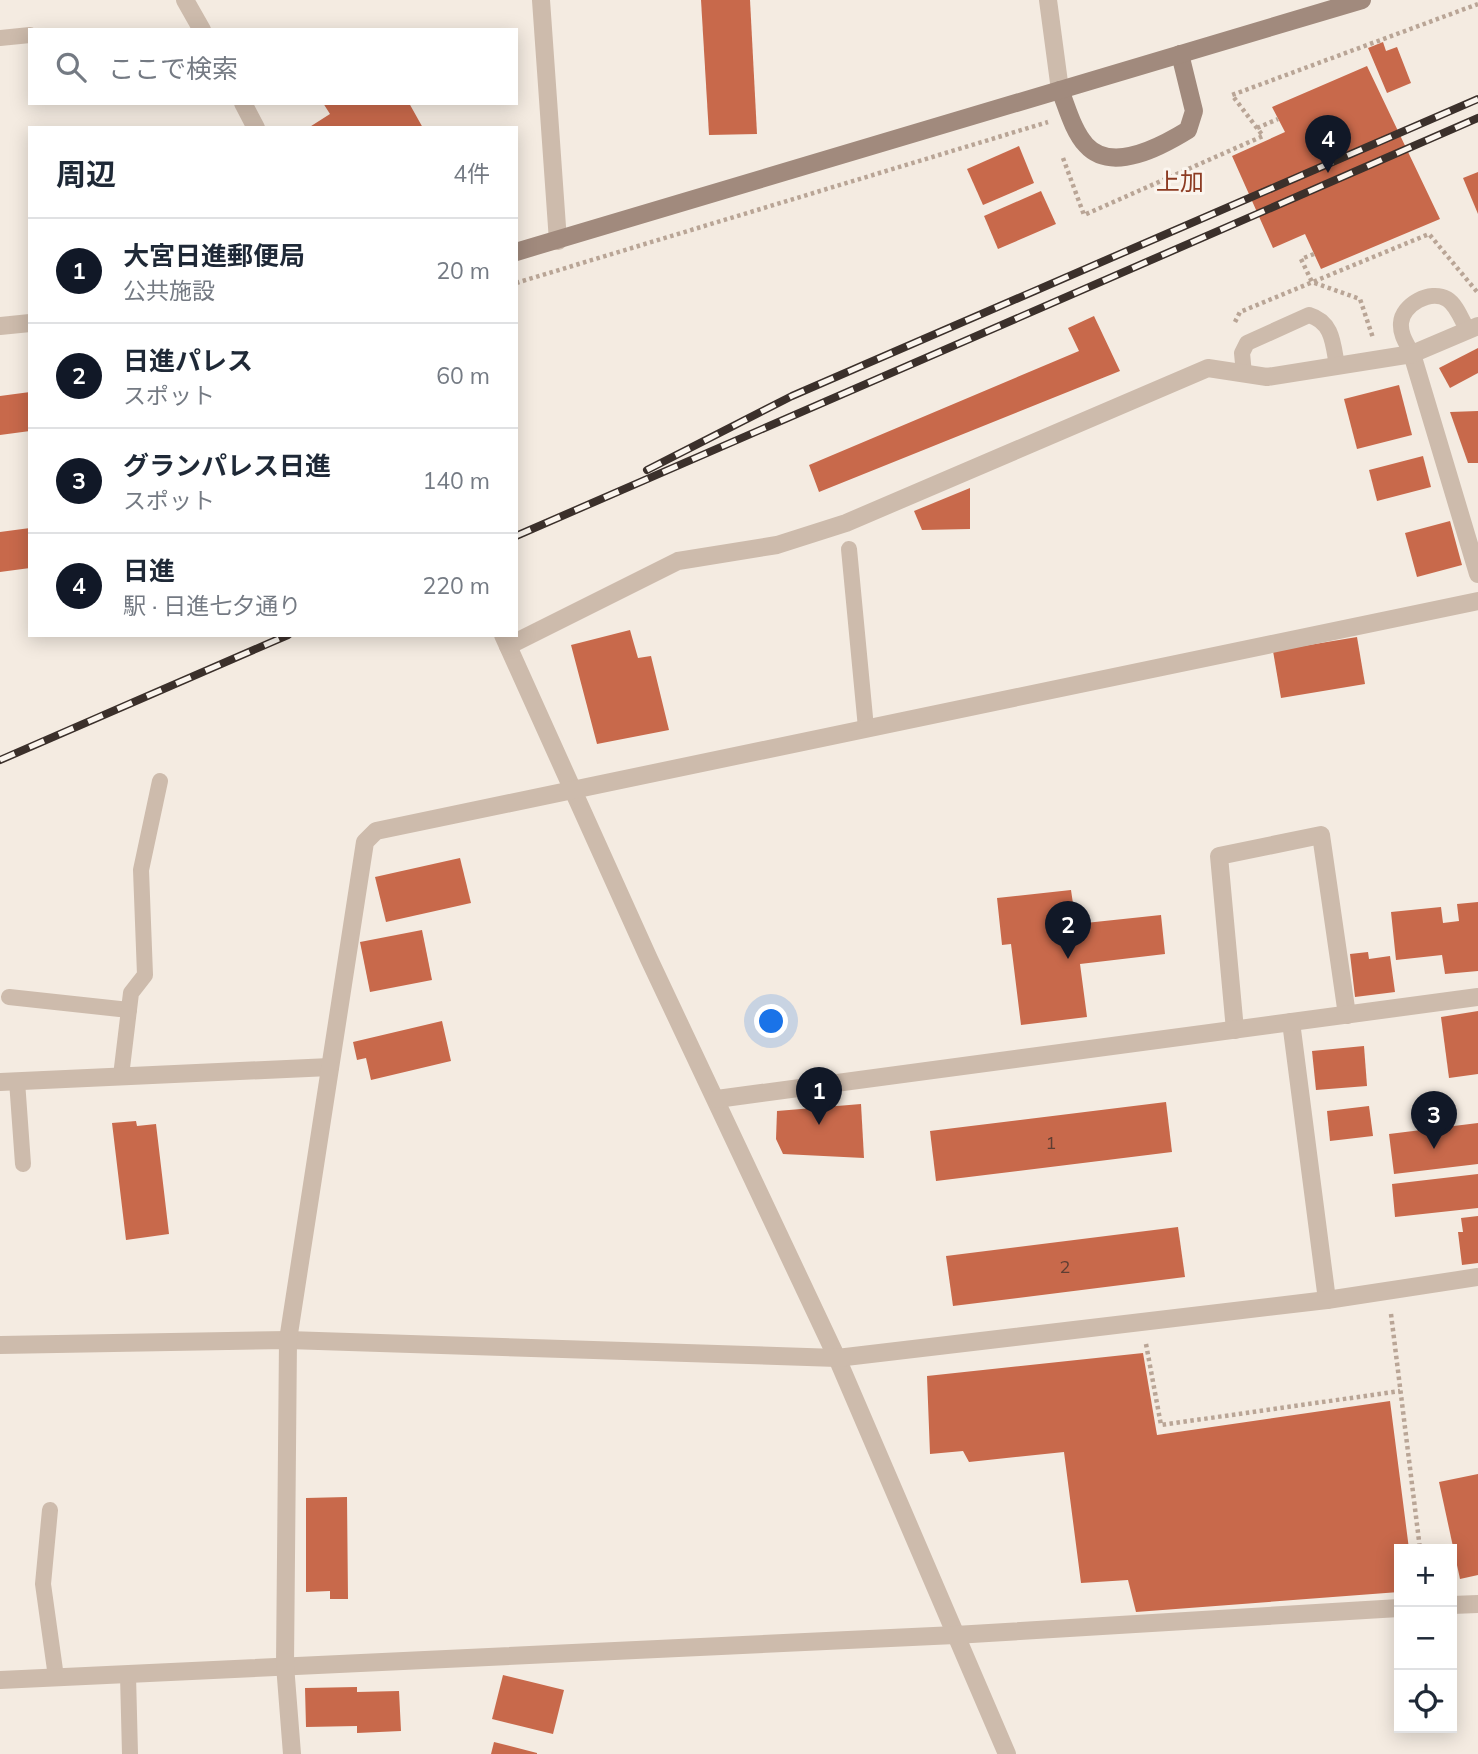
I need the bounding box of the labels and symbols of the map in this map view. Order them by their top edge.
pin: 4 [1305,115,1351,173]
district label: 上加 [1156,166,1204,196]
pin: 2 [1045,901,1091,959]
your location [754,1004,788,1038]
pin: 1 [796,1067,842,1125]
pin: 3 [1411,1091,1457,1149]
house number: 1 [1046,1131,1056,1154]
house number: 2 [1060,1255,1070,1278]

